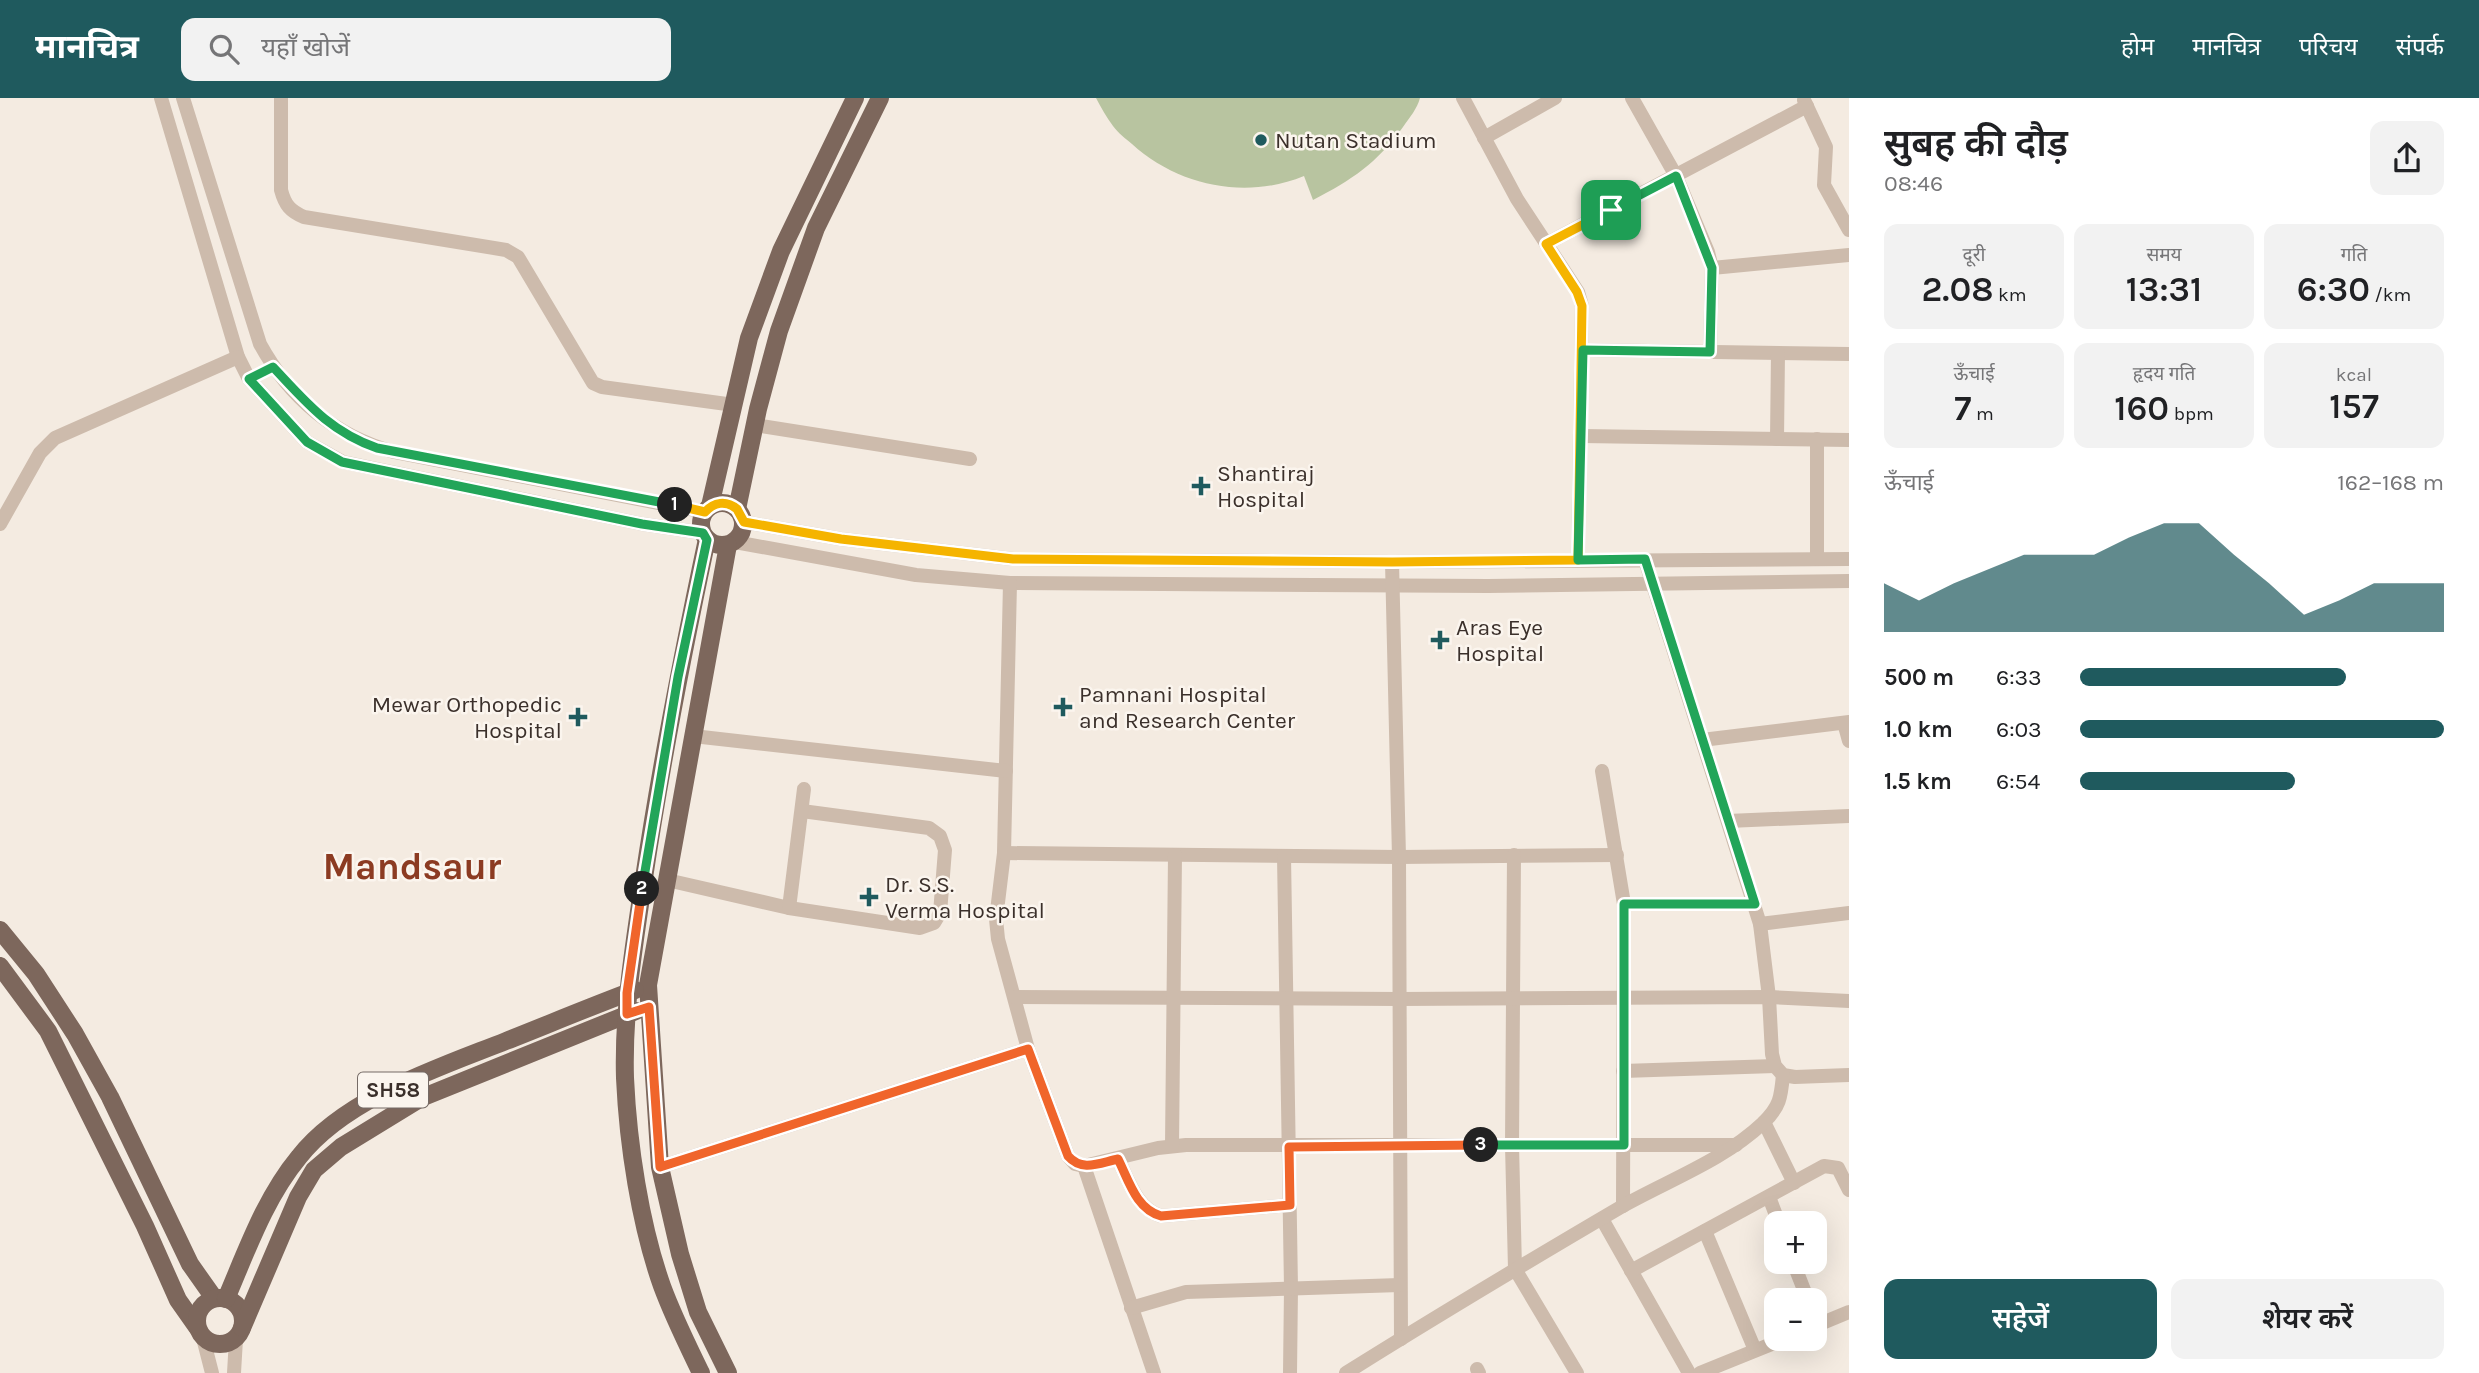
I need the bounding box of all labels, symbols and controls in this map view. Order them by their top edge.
search box [181,18,671,81]
text: मानचित्र [35,28,139,66]
icon: search [205,30,243,68]
text: यहाँ खोजें [261,32,350,63]
text: होम [2121,33,2154,61]
text: मानचित्र [2192,33,2261,61]
text: परिचय [2299,33,2358,61]
text: संपर्क [2396,33,2444,61]
text: सुबह की दौड़ [1884,121,2068,166]
button: share [2370,121,2444,195]
place label: Nutan Stadium [1275,127,1436,154]
marker: Nutan Stadium [1253,132,1269,148]
text: 08:46 [1884,170,1943,197]
pin [1581,180,1641,240]
icon: arrive [1592,191,1630,229]
text: दूरी [1963,244,1985,266]
text: समय [2146,244,2182,266]
text: गति [2341,244,2367,266]
text: 2.08 [1921,269,1994,310]
text: 13:31 [2126,269,2202,310]
text: 6:30 [2297,269,2370,310]
text: km [1994,284,2027,306]
text: /km [2370,284,2411,306]
text: ऊँचाई [1953,363,1995,385]
text: हृदय गति [2133,363,2195,385]
text: kcal [2336,364,2372,386]
text: 157 [2329,386,2379,427]
text: 7 [1954,388,1971,429]
text: 160 [2114,388,2169,429]
text: m [1971,403,1994,425]
text: bpm [2169,403,2214,425]
place label: Shantiraj Hospital [1217,460,1315,513]
text: ऊँचाई [1884,469,1934,496]
text: 162–168 m [2337,469,2444,496]
marker: Shantiraj Hospital [1191,476,1211,496]
pin: 1 [658,488,692,522]
text: 1 [671,493,678,515]
place label: Aras Eye Hospital [1456,614,1544,667]
marker: Aras Eye Hospital [1430,630,1450,650]
text: 500 m [1884,664,1954,691]
text: 6:33 [1996,664,2042,691]
place label: Pamnani Hospital and Research Center [1079,681,1296,734]
place label: Mewar Orthopedic Hospital [372,691,562,744]
marker: Pamnani Hospital and Research Center [1053,697,1073,717]
marker: Mewar Orthopedic Hospital [568,707,588,727]
text: 1.0 km [1884,716,1953,743]
text: 6:03 [1996,716,2042,743]
text: 1.5 km [1884,768,1952,795]
text: 6:54 [1996,768,2040,795]
district label: Mandsaur [323,845,502,888]
place label: Dr. S.S. Verma Hospital [885,871,1045,924]
pin: 2 [624,872,660,906]
text: 2 [636,877,647,899]
marker: Dr. S.S. Verma Hospital [859,887,879,907]
road number: SH58 [358,1072,428,1108]
pin: 3 [1464,1128,1498,1162]
text: 3 [1475,1133,1486,1155]
map controls [1764,1211,1827,1351]
button: + [1764,1211,1827,1274]
button: सहेजें [1884,1279,2157,1359]
button: शेयर करें [2171,1279,2444,1359]
button: − [1764,1288,1827,1351]

